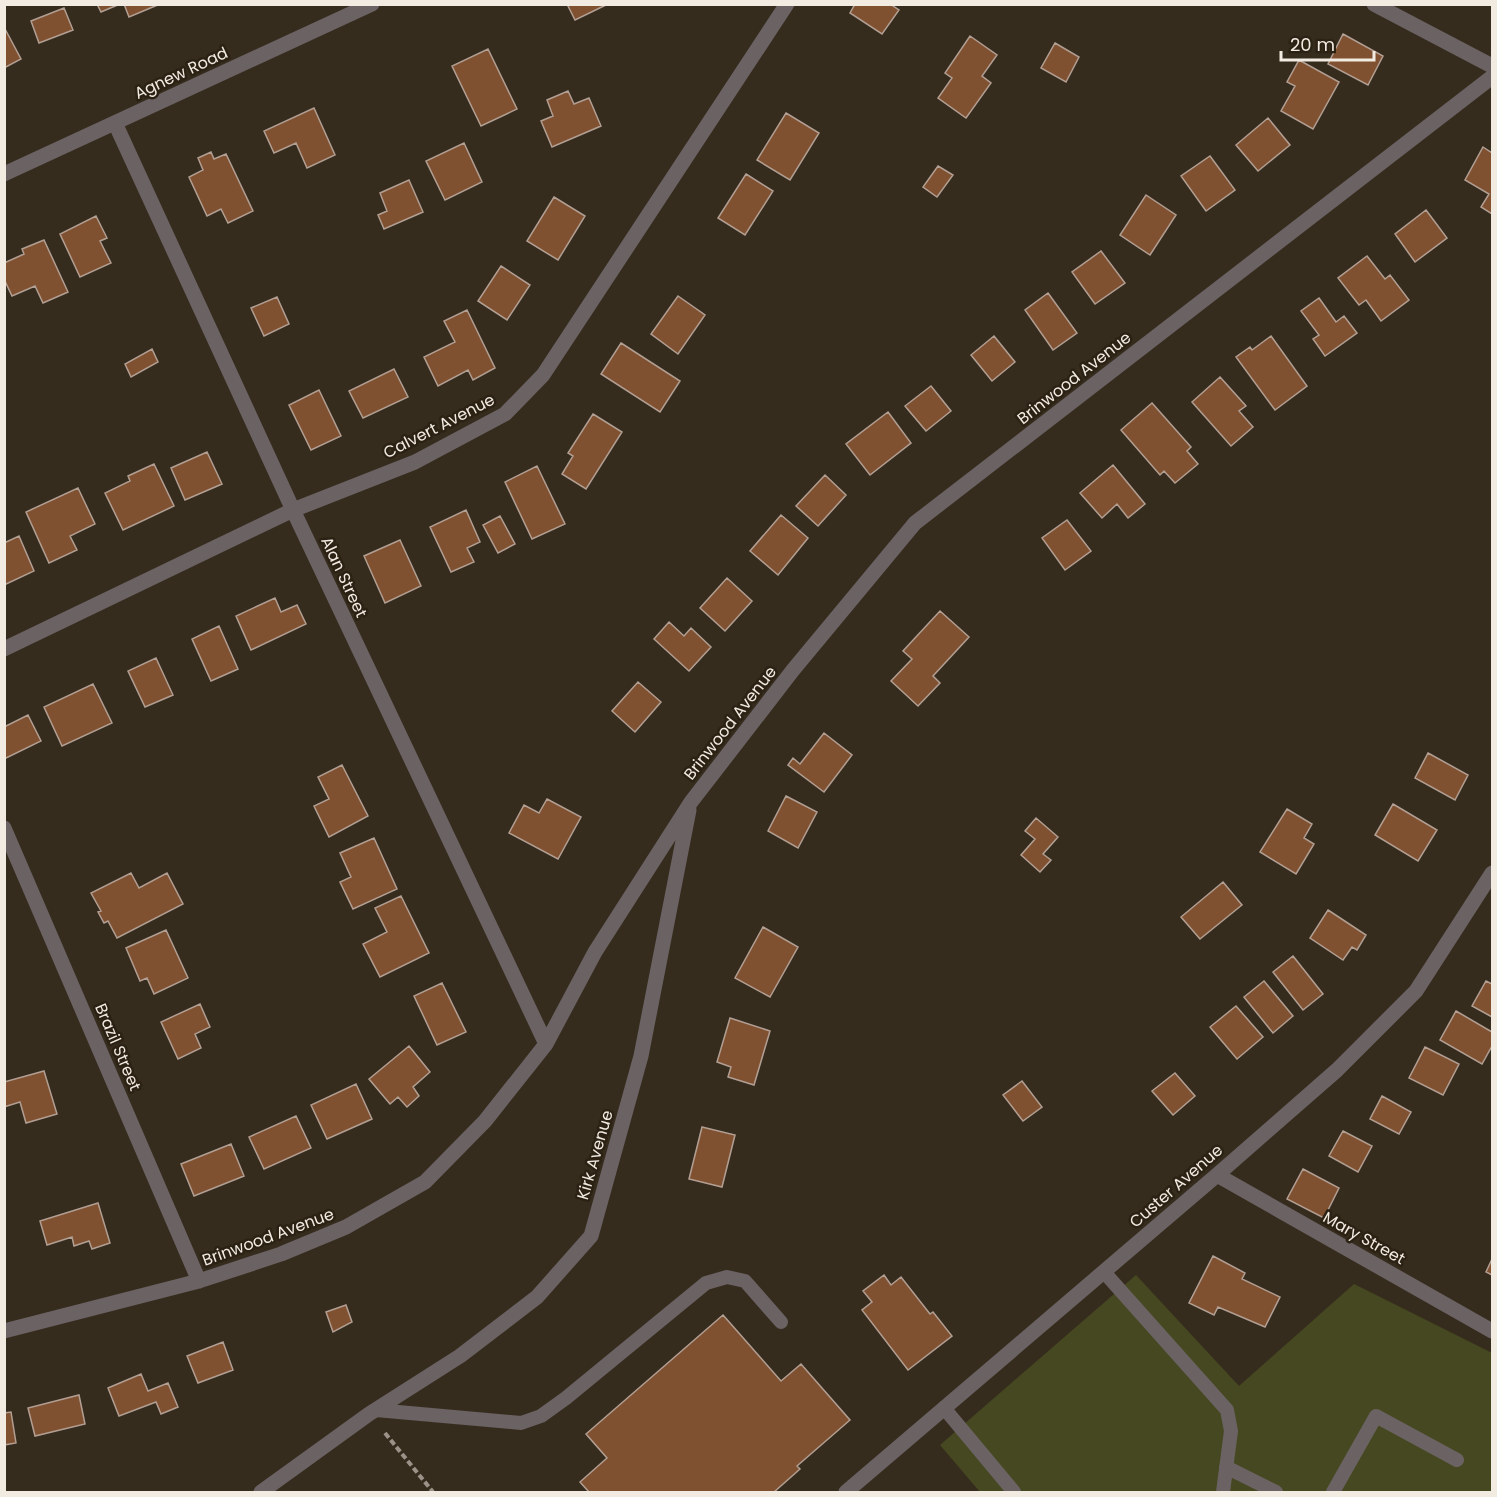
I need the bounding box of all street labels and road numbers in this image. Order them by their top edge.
street label: Agnew Road [130,41,232,105]
street label: Brinwood Avenue [1012,326,1136,430]
street label: Calvert Avenue [379,388,499,464]
street label: Alan Street [315,533,373,621]
street label: Brinwood Avenue [678,661,782,785]
street label: Brazil Street [89,1000,147,1094]
street label: Kirk Avenue [571,1108,619,1202]
street label: Custer Avenue [1124,1139,1228,1233]
street label: Brinwood Avenue [199,1202,337,1272]
street label: Mary Street [1319,1206,1409,1270]

